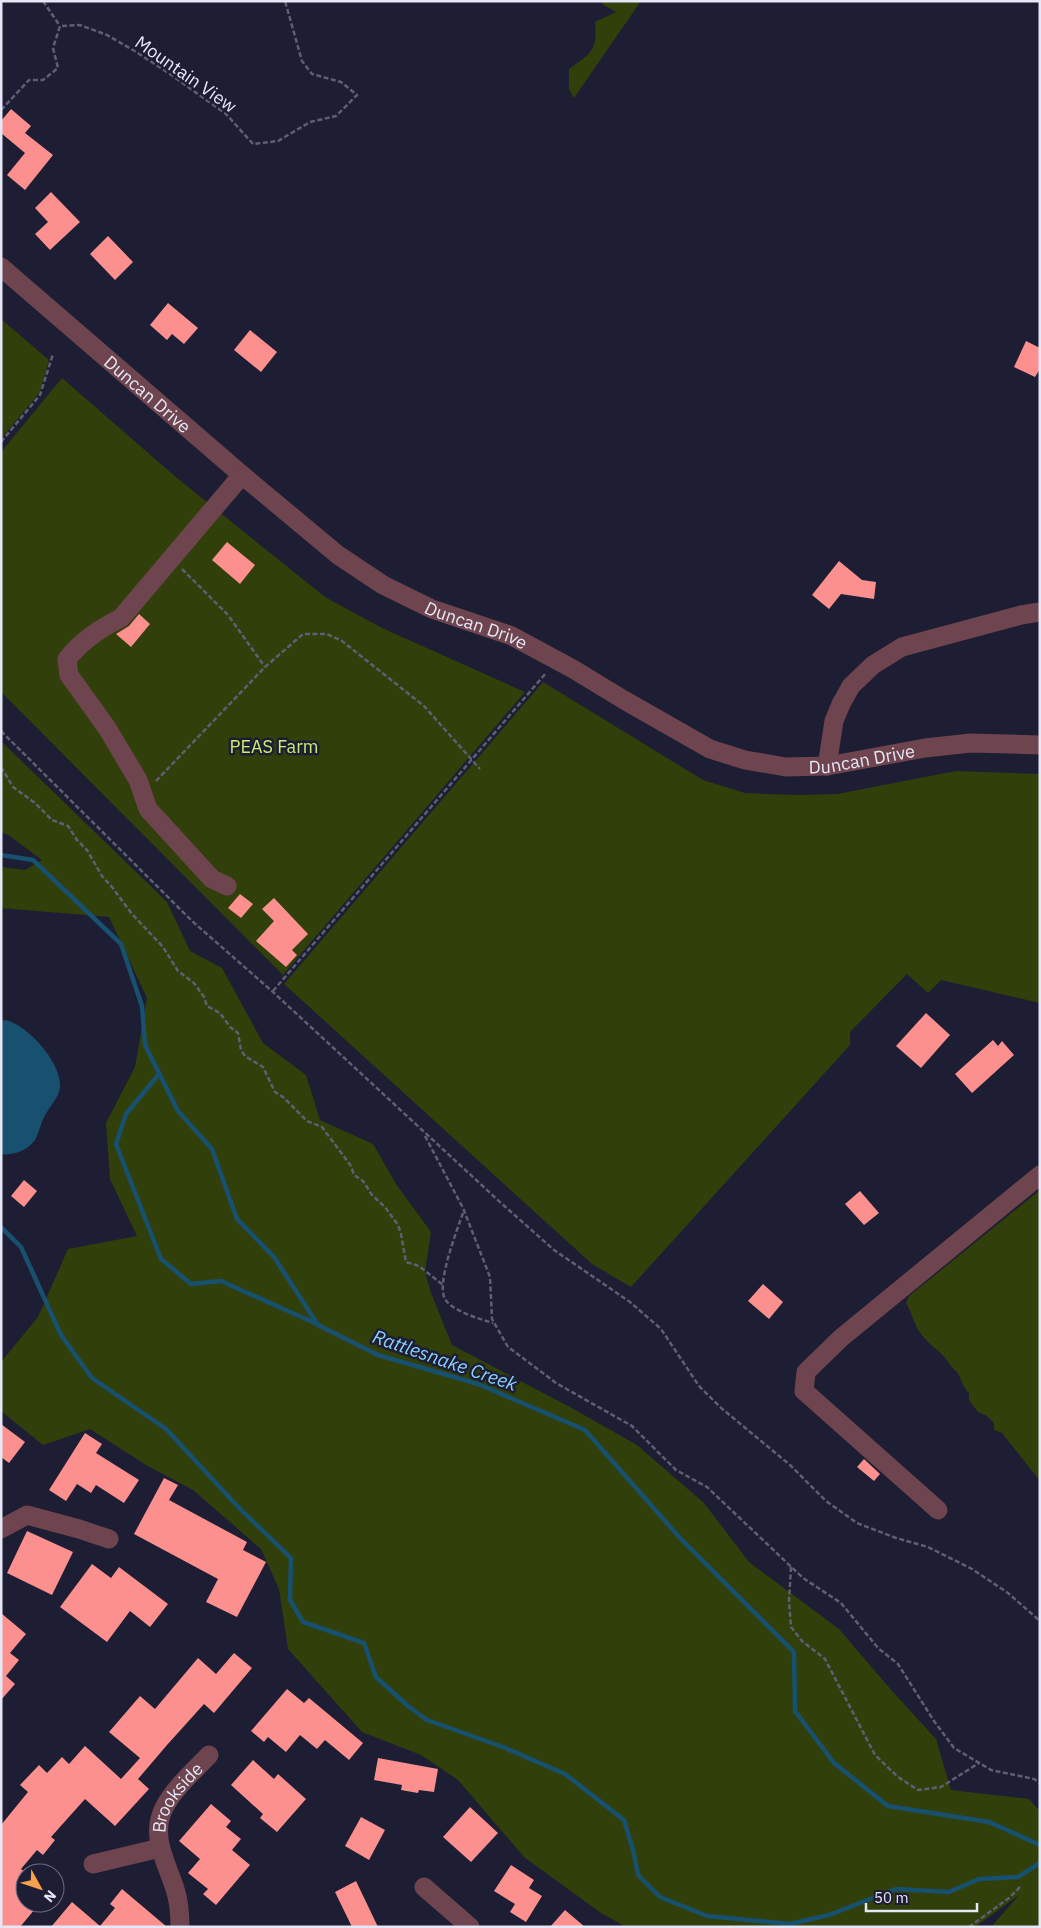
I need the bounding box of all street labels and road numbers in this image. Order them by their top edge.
street label: Mountain View [131,30,242,118]
street label: Duncan Drive [100,350,196,438]
street label: Duncan Drive [421,596,532,654]
street label: Duncan Drive [808,739,917,778]
street label: Brookside [147,1757,207,1834]

